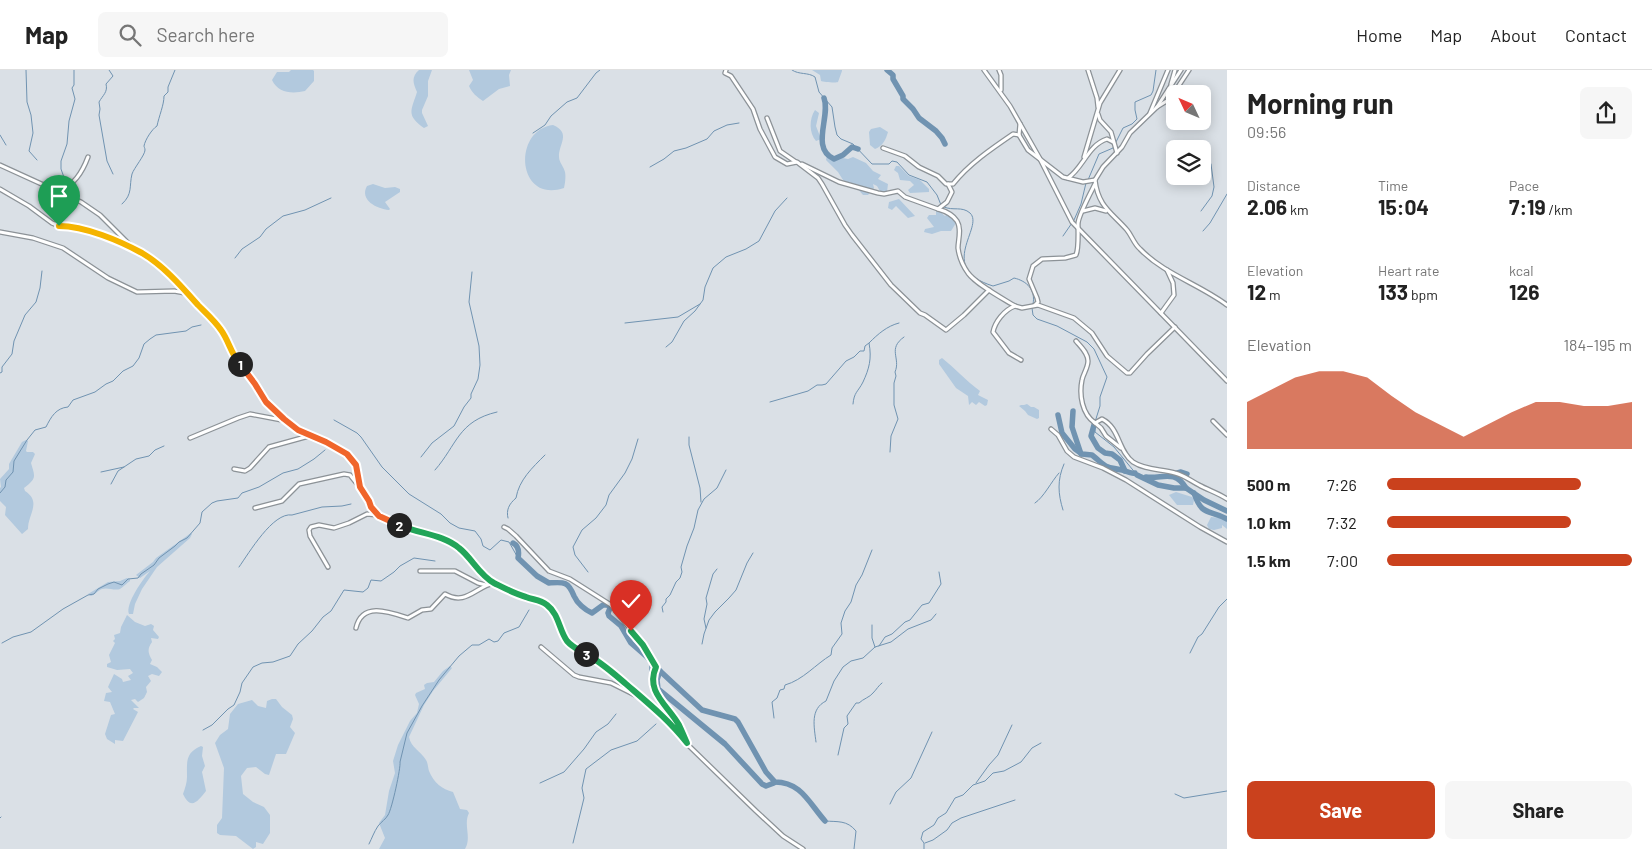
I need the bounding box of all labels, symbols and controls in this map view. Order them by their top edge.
search box [98,12,448,57]
text: Map [25,20,68,49]
icon: search [116,21,144,49]
text: Search here [156,23,255,46]
text: Home [1356,24,1402,46]
text: Map [1430,24,1462,46]
text: About [1490,24,1537,46]
text: Contact [1565,24,1627,46]
north arrow [1166,85,1211,130]
map controls [1166,85,1211,185]
text: Morning run [1247,86,1394,120]
button: share [1580,87,1632,139]
text: 09:56 [1247,122,1286,141]
button: layers [1166,140,1211,185]
pin [38,175,80,226]
text: Distance [1247,177,1300,194]
text: Time [1378,177,1408,194]
text: Pace [1509,177,1539,194]
icon: arrive [45,182,73,210]
text: 2.06 [1247,194,1287,219]
text: 15:04 [1378,194,1429,219]
text: 7:19 [1509,194,1546,219]
text: km [1287,201,1309,218]
text: /km [1546,201,1573,218]
text: Elevation [1247,262,1303,279]
text: Heart rate [1378,262,1439,279]
text: kcal [1509,262,1533,279]
text: 12 [1247,279,1266,304]
text: 133 [1378,279,1408,304]
text: 126 [1509,279,1539,304]
text: m [1266,286,1281,303]
text: bpm [1408,286,1438,303]
text: Elevation [1247,335,1311,354]
text: 184–195 m [1563,335,1632,354]
pin: 1 [228,352,252,376]
text: 1 [238,356,243,373]
text: 500 m [1247,475,1290,494]
text: 7:26 [1327,475,1357,494]
pin: 2 [386,512,412,538]
text: 1.0 km [1247,513,1291,532]
text: 7:32 [1327,513,1357,532]
text: 2 [396,517,403,534]
text: 1.5 km [1247,551,1291,570]
text: 7:00 [1327,551,1358,570]
pin [610,580,652,631]
icon: check [617,587,645,615]
pin: 3 [574,642,598,666]
text: 3 [583,646,590,663]
button: Save [1247,781,1435,839]
button: Share [1445,781,1632,839]

